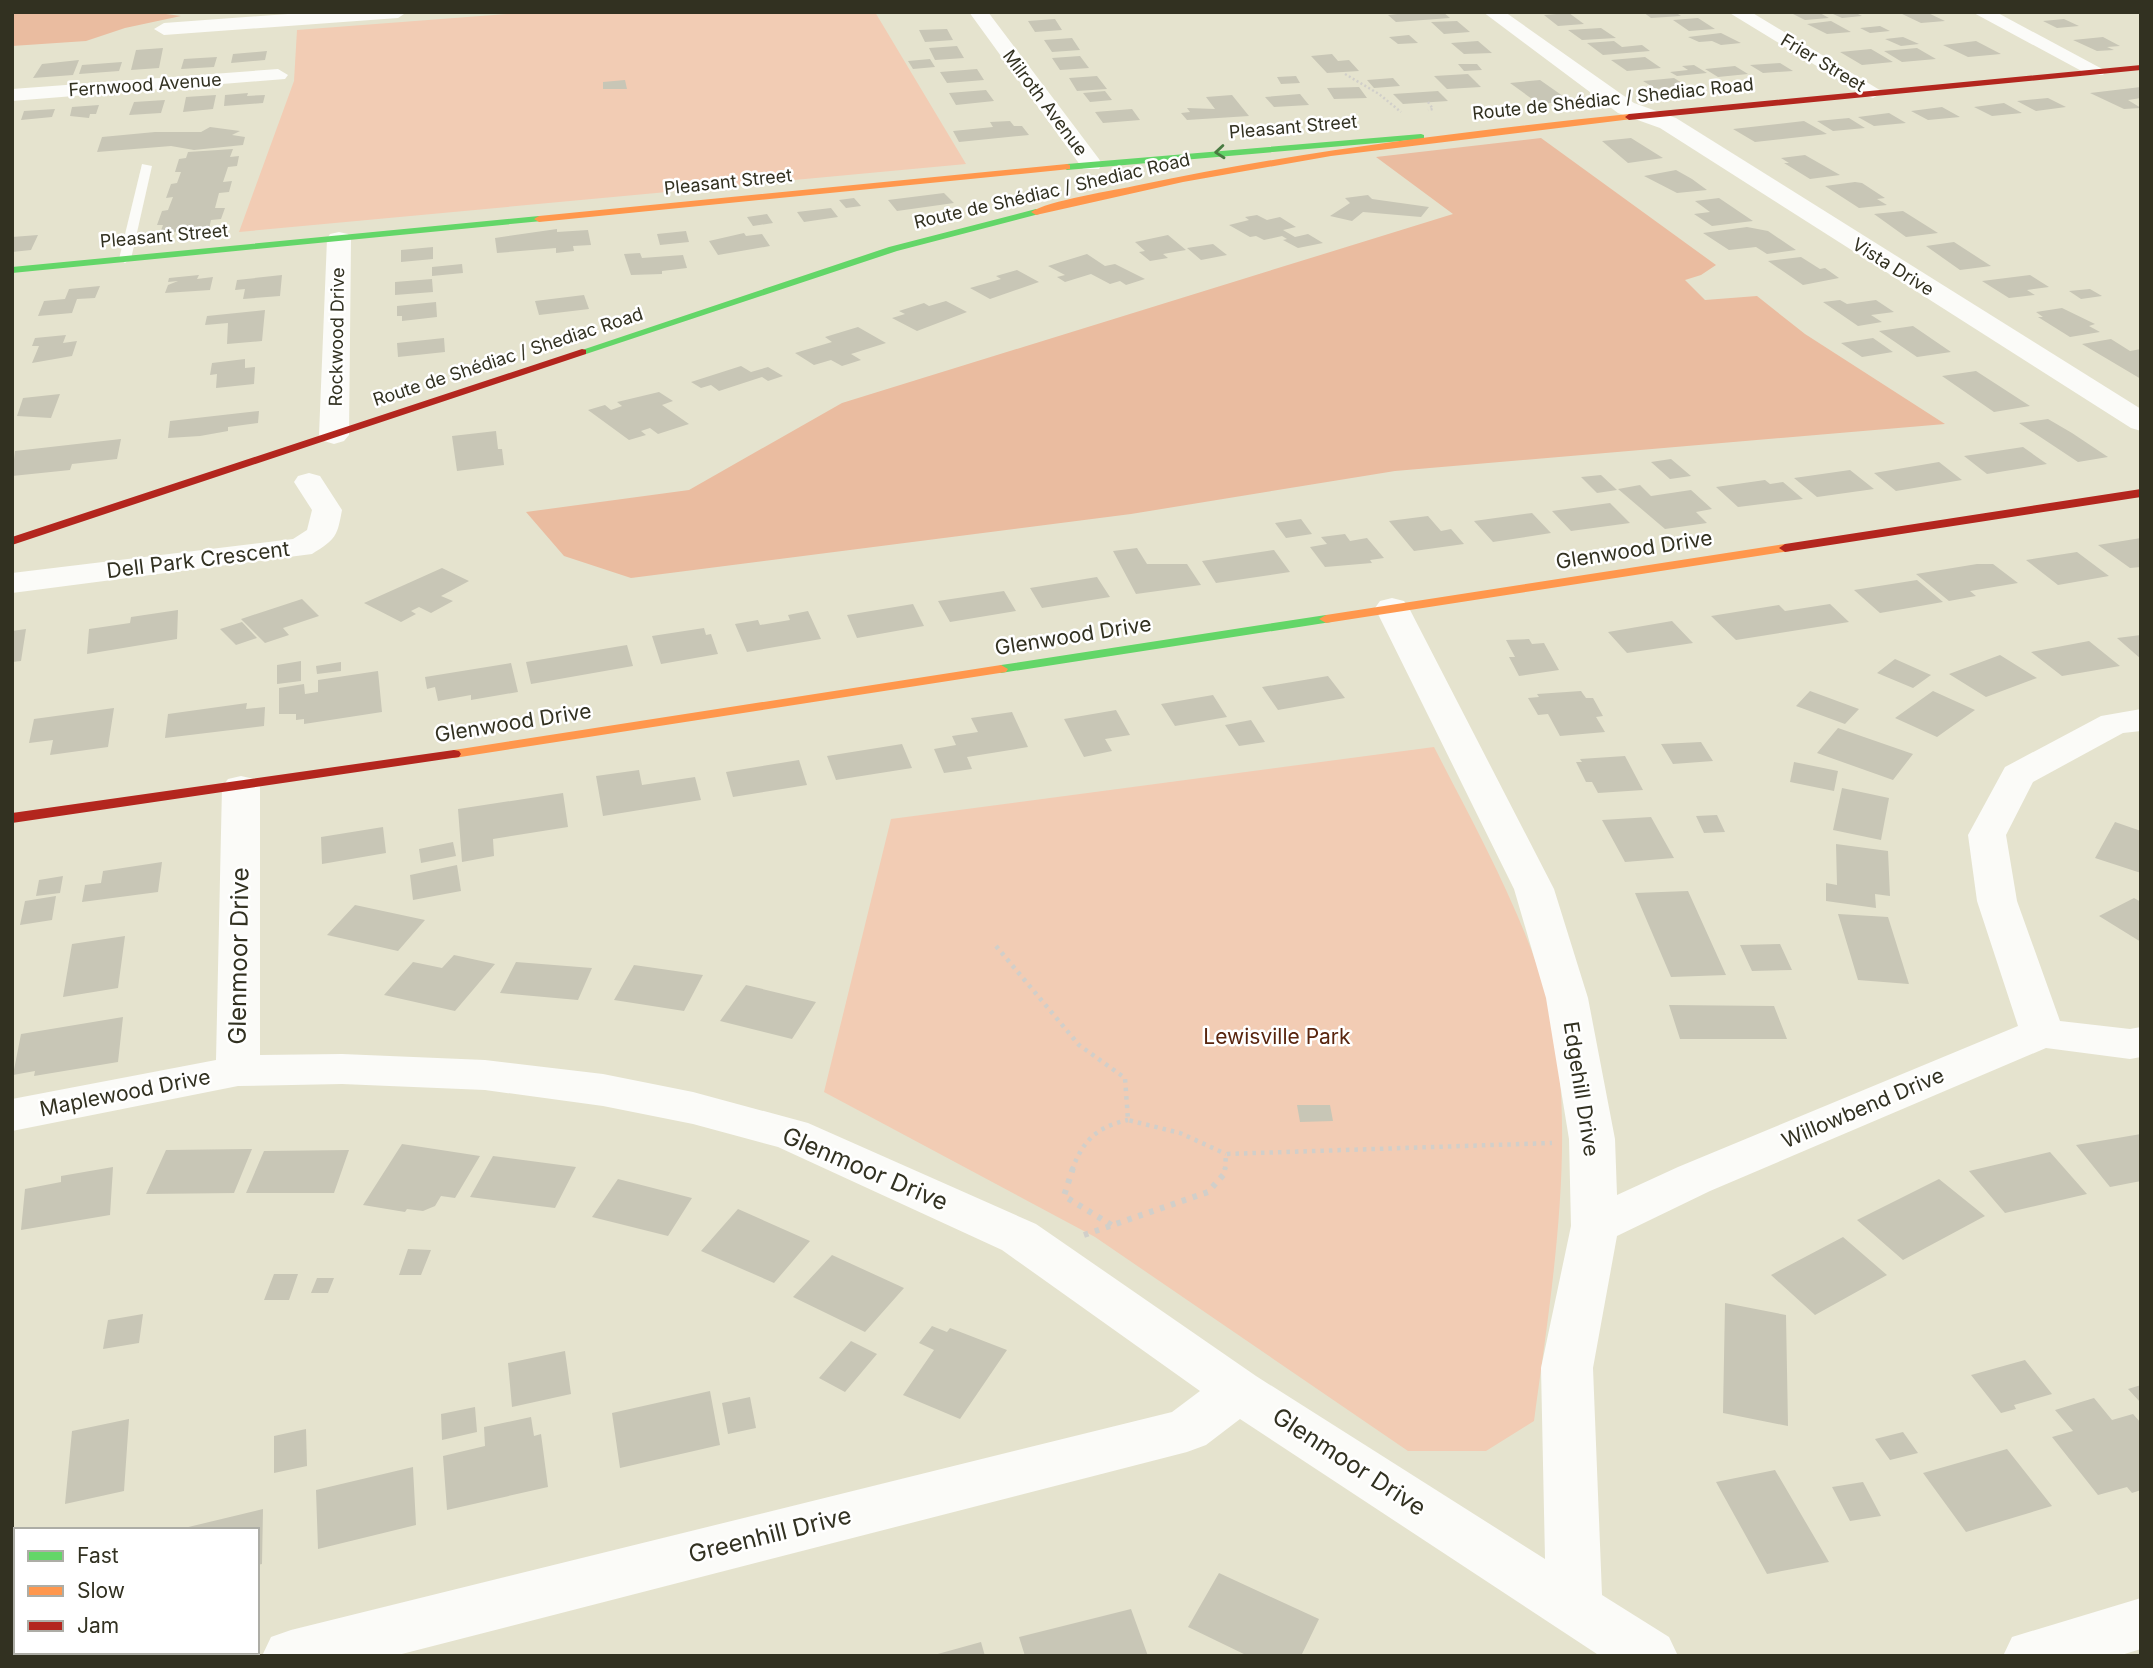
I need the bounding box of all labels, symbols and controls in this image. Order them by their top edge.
street label: Frier Street [1777,29,1869,96]
street label: Milroth Avenue [999,46,1092,160]
street label: Fernwood Avenue [68,69,222,100]
street label: Route de Shédiac / Shediac Road [1471,73,1755,124]
street label: Pleasant Street [1228,110,1358,143]
one-way arrow [1214,144,1225,159]
street label: Route de Shédiac / Shediac Road [912,148,1192,233]
street label: Pleasant Street [663,164,793,199]
street label: Pleasant Street [99,219,229,252]
street label: Vista Drive [1849,233,1938,300]
street label: Rockwood Drive [325,267,348,407]
street label: Route de Shédiac / Shediac Road [370,303,645,410]
street label: Glenwood Drive [1554,525,1714,574]
street label: Dell Park Crescent [105,536,291,583]
street label: Glenwood Drive [993,611,1153,660]
street label: Glenwood Drive [433,698,593,747]
street label: Glenmoor Drive [222,867,255,1045]
street label: Edgehill Drive [1558,1020,1605,1158]
park label: Lewisville Park [1203,1024,1351,1049]
street label: Willowbend Drive [1778,1062,1948,1153]
street label: Maplewood Drive [37,1064,212,1121]
street label: Glenmoor Drive [778,1121,952,1216]
street label: Glenmoor Drive [1267,1401,1431,1522]
street label: Greenhill Drive [686,1500,854,1569]
legend [14,1528,259,1654]
text: Fast [77,1543,119,1568]
text: Slow [77,1578,125,1603]
text: Jam [77,1613,119,1638]

